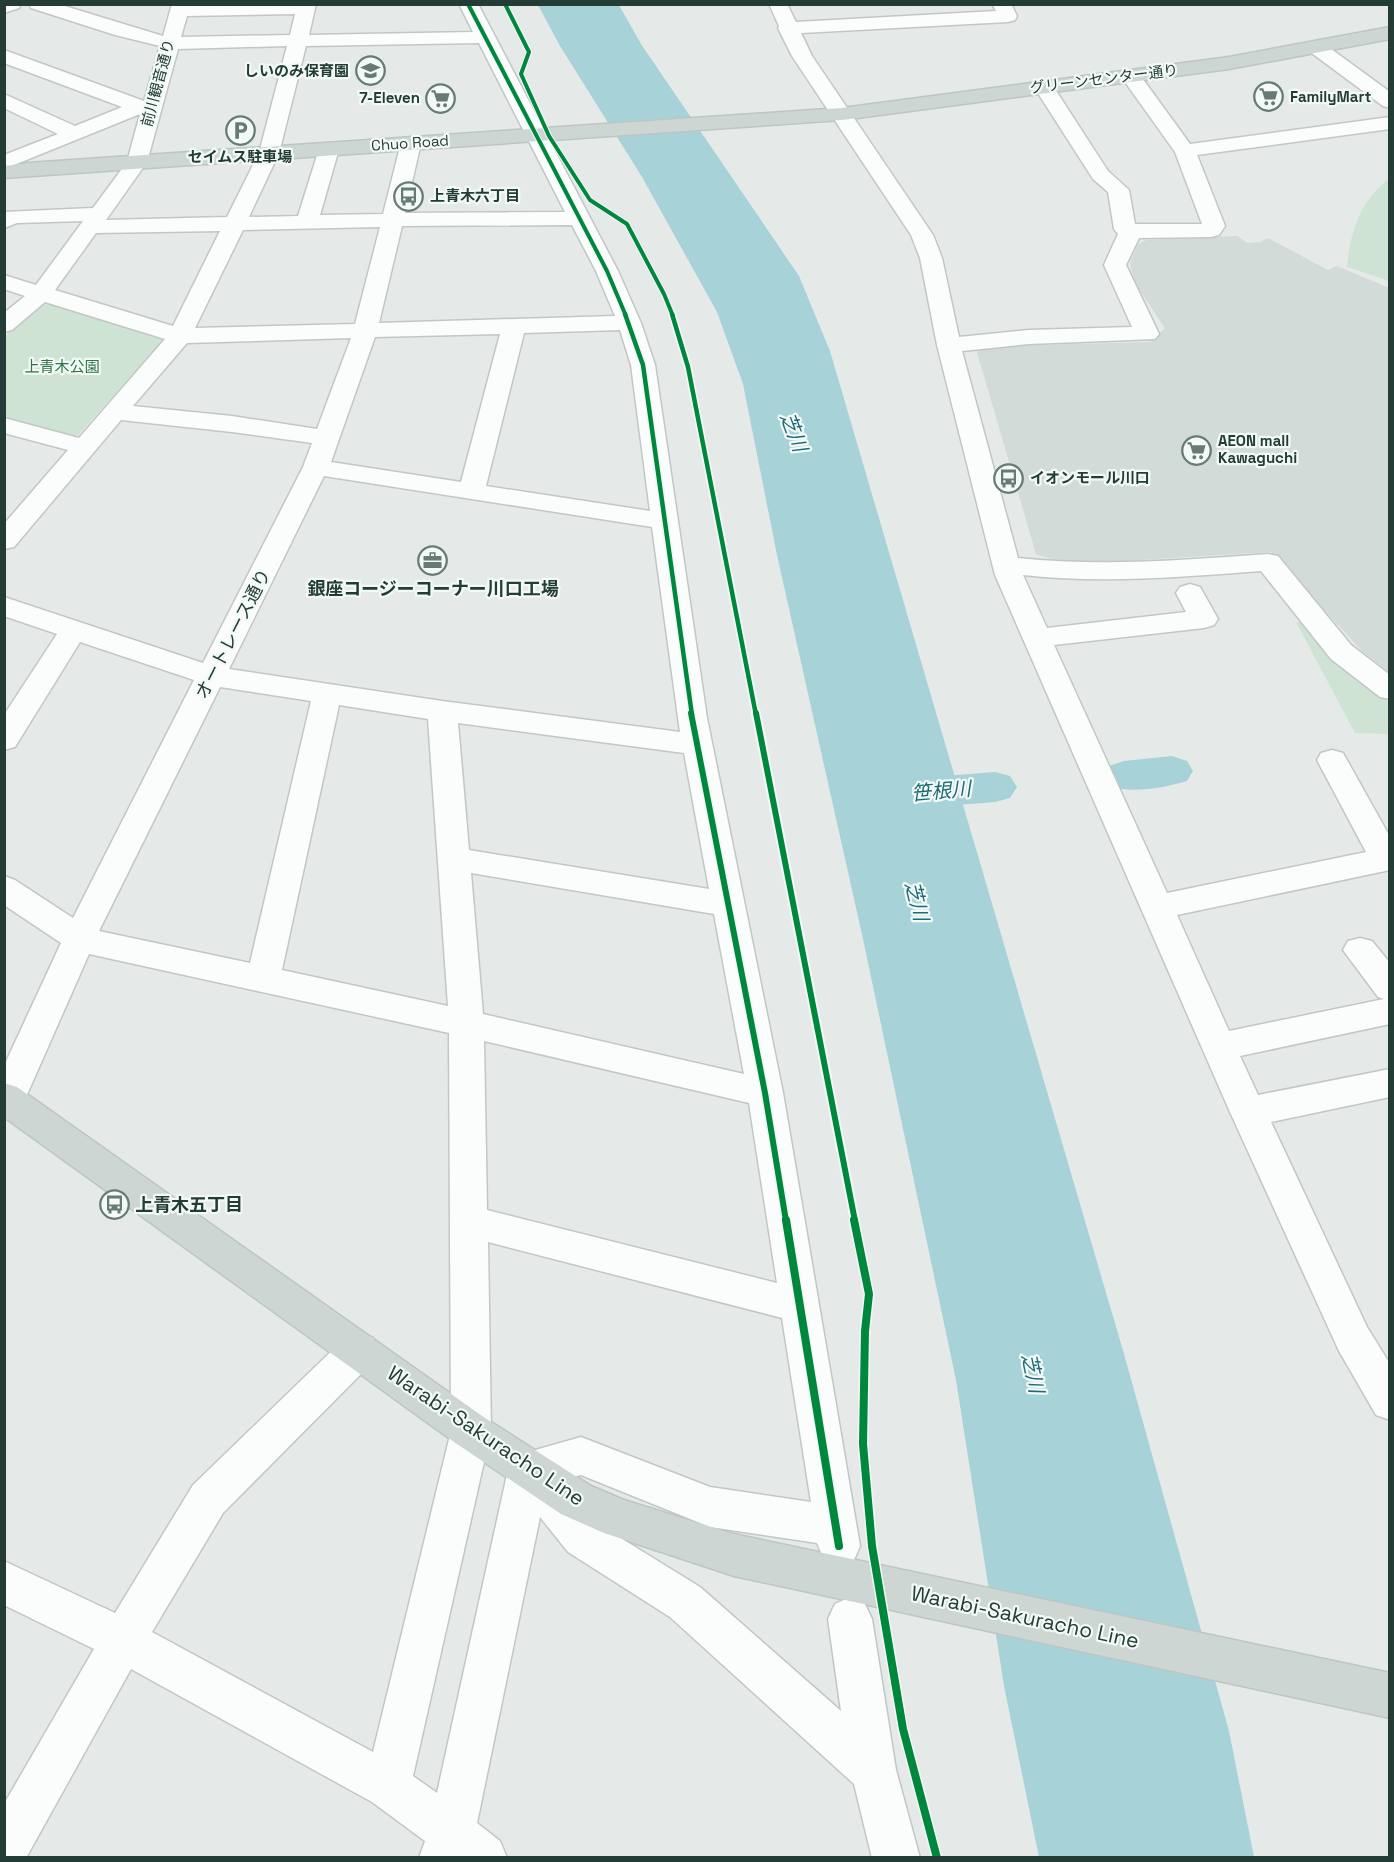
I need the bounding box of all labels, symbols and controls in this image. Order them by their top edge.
street label: 前川観音通り [137,37,178,129]
school or university icon: しいのみ保育園 [354,55,386,87]
street label: グリーンセンター通り [1029,60,1179,97]
place label: しいのみ保育園 [244,61,349,80]
supermarket icon: FamilyMart [1253,81,1285,113]
supermarket icon: 7-Eleven [425,82,457,114]
place label: FamilyMart [1290,87,1371,106]
place label: 7-Eleven [359,88,420,107]
parking icon: セイムス駐車場 [224,114,256,146]
street label: Chuo Road [370,130,449,155]
place label: セイムス駐車場 [188,147,292,166]
bus stop icon: 上青木六丁目 [393,180,425,212]
place label: 上青木六丁目 [430,186,520,205]
park label: 上青木公園 [24,357,100,376]
water label: 芝川 [775,409,814,457]
place label: AEON mall Kawaguchi [1218,431,1297,467]
supermarket icon: AEON mall Kawaguchi [1181,434,1213,466]
bus stop icon: イオンモール川口 [993,462,1025,494]
place label: イオンモール川口 [1030,468,1150,487]
office icon: 銀座コージーコーナー川口工場 [417,544,449,576]
street label: オートレース通り [190,565,275,703]
place label: 銀座コージーコーナー川口工場 [307,577,559,600]
water label: 笹根川 [910,775,974,807]
water label: 芝川 [900,878,935,925]
bus stop icon: 上青木五丁目 [98,1189,130,1221]
place label: 上青木五丁目 [135,1193,243,1216]
water label: 芝川 [1016,1351,1050,1397]
street label: Warabi-Sakuracho Line [382,1359,590,1512]
street label: Warabi-Sakuracho Line [909,1579,1142,1654]

